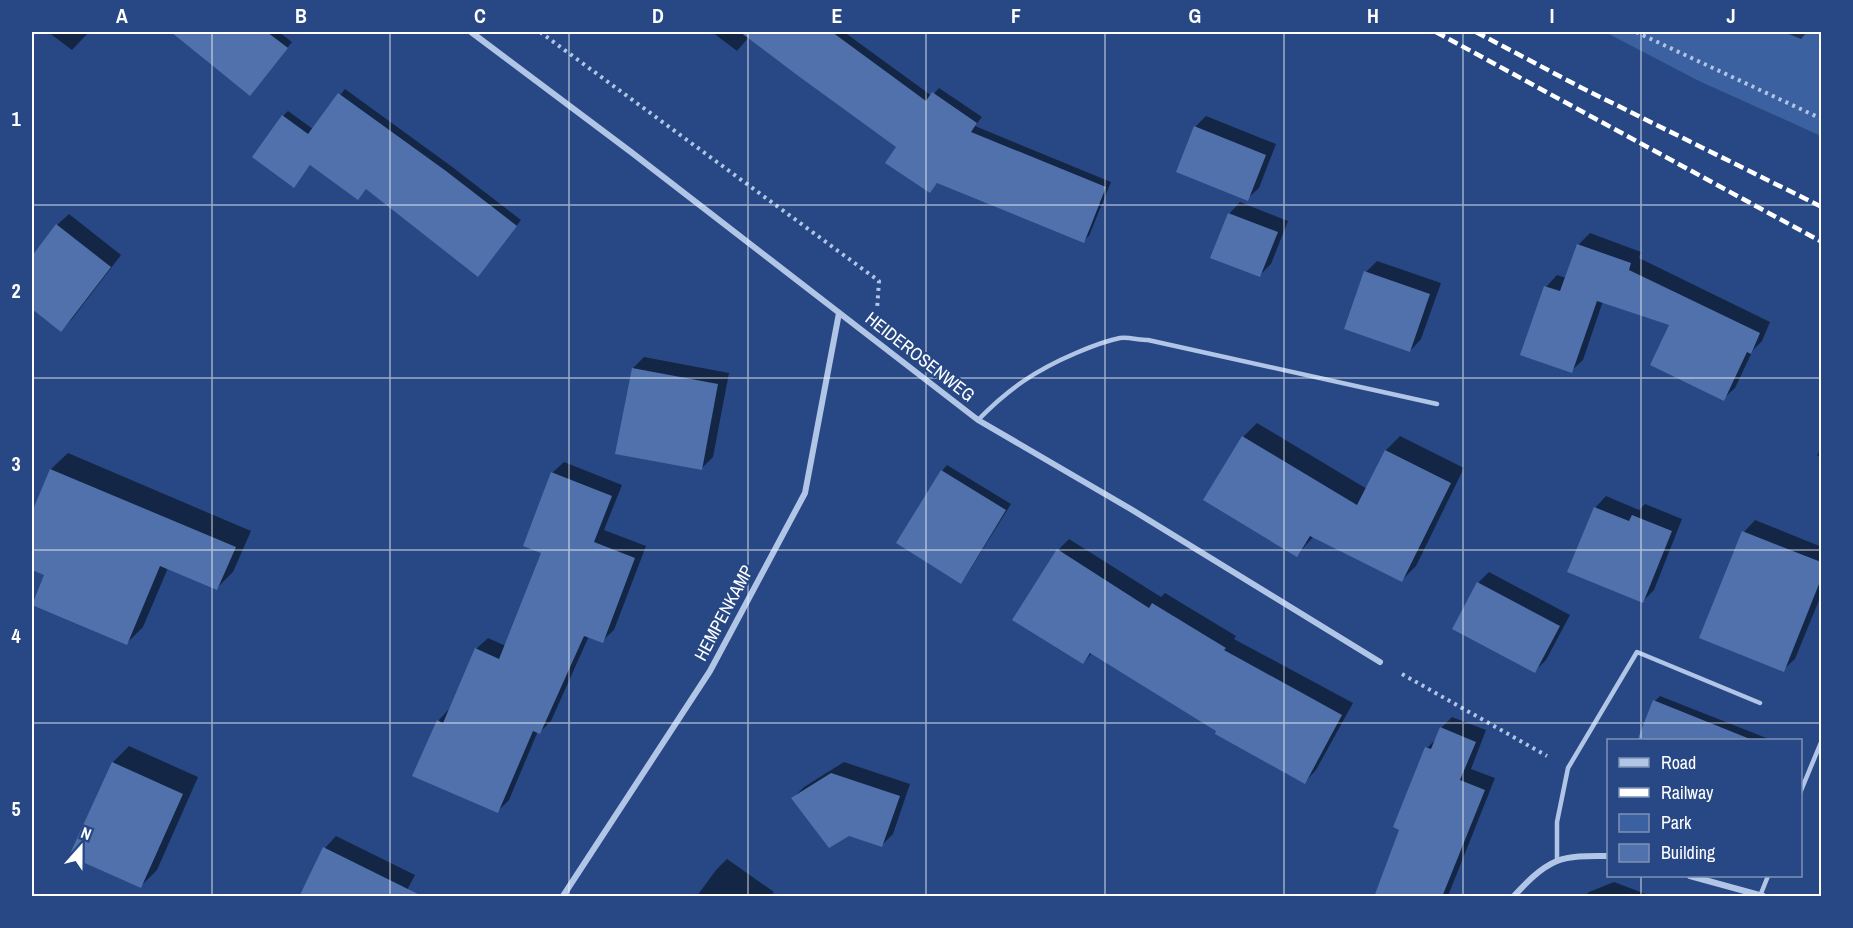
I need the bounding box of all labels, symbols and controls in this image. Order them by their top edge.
text: A [116,2,128,29]
text: B [295,2,307,29]
text: C [474,2,486,29]
text: D [652,2,664,29]
text: E [832,2,843,29]
text: F [1011,2,1021,29]
text: G [1189,2,1201,29]
text: H [1367,2,1379,29]
text: I [1550,2,1554,29]
text: J [1726,2,1736,29]
text: 1 [11,105,21,132]
text: 2 [11,277,21,304]
street label: HEIDEROSENWEG [860,306,980,407]
text: 3 [11,450,21,477]
street label: HEMPENKAMP [688,560,759,665]
text: 4 [11,622,21,649]
legend [1607,739,1802,877]
text: Road [1661,750,1696,775]
text: Railway [1661,780,1714,805]
text: 5 [11,795,21,822]
text: Park [1661,810,1692,835]
north arrow [51,817,111,877]
text: N [78,821,95,845]
text: Building [1661,840,1716,865]

